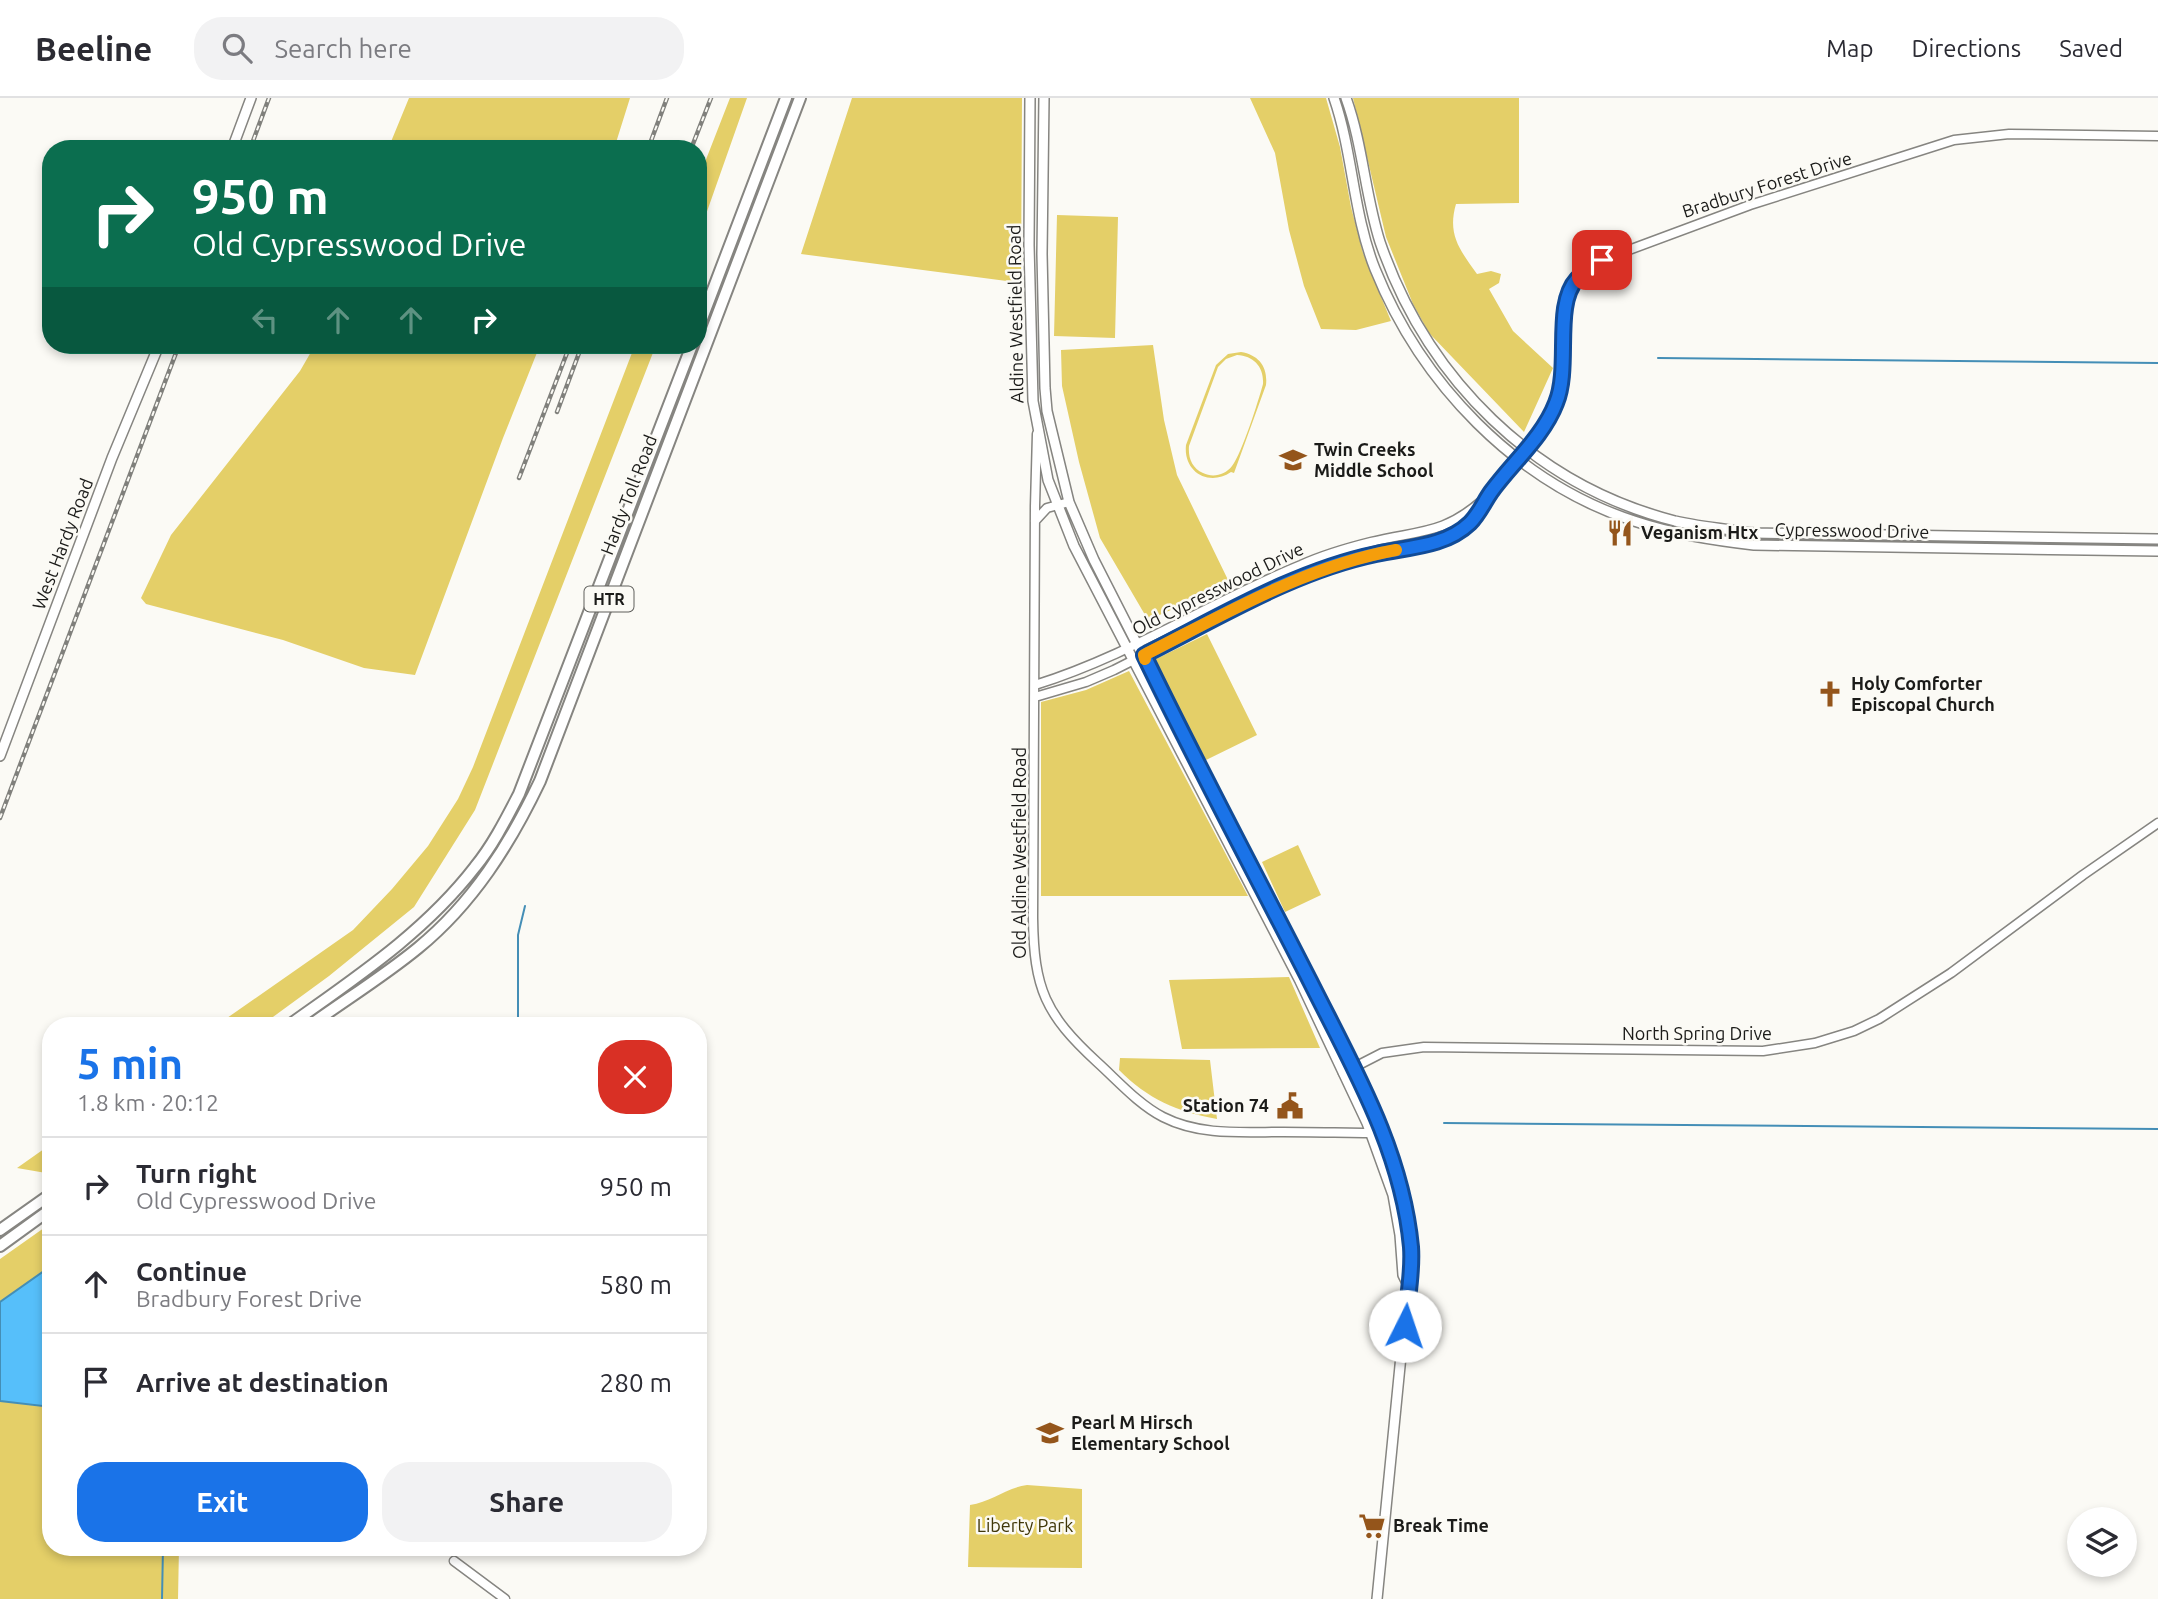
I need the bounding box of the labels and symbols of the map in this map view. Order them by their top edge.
street label: Bradbury Forest Drive [1679,147,1854,221]
street label: Aldine Westfield Road [1003,224,1027,404]
pin [1572,230,1632,290]
street label: Hardy Toll Road [596,432,660,557]
place label: Twin Creeks Middle School [1314,439,1434,480]
school or university icon: Twin Creeks Middle School [1278,445,1308,475]
street label: West Hardy Road [28,475,96,612]
restaurant icon: Veganism Htx [1605,518,1635,548]
street label: Cypresswood Drive [1774,519,1930,541]
place label: Veganism Htx [1641,522,1758,542]
street label: Old Cypresswood Drive [1129,538,1307,638]
road number: HTR [584,586,634,612]
place label: Holy Comforter Episcopal Church [1851,673,1995,714]
church icon: Holy Comforter Episcopal Church [1815,679,1845,709]
street label: Old Aldine Westfield Road [1009,747,1029,959]
street label: North Spring Drive [1622,1023,1772,1043]
public building icon: Station 74 [1275,1091,1305,1121]
place label: Station 74 [1183,1095,1269,1115]
position arrow [1368,1289,1442,1363]
place label: Pearl M Hirsch Elementary School [1071,1412,1230,1453]
school or university icon: Pearl M Hirsch Elementary School [1035,1418,1065,1448]
supermarket icon: Break Time [1357,1511,1387,1541]
park label: Liberty Park [977,1515,1073,1535]
place label: Break Time [1393,1515,1489,1535]

